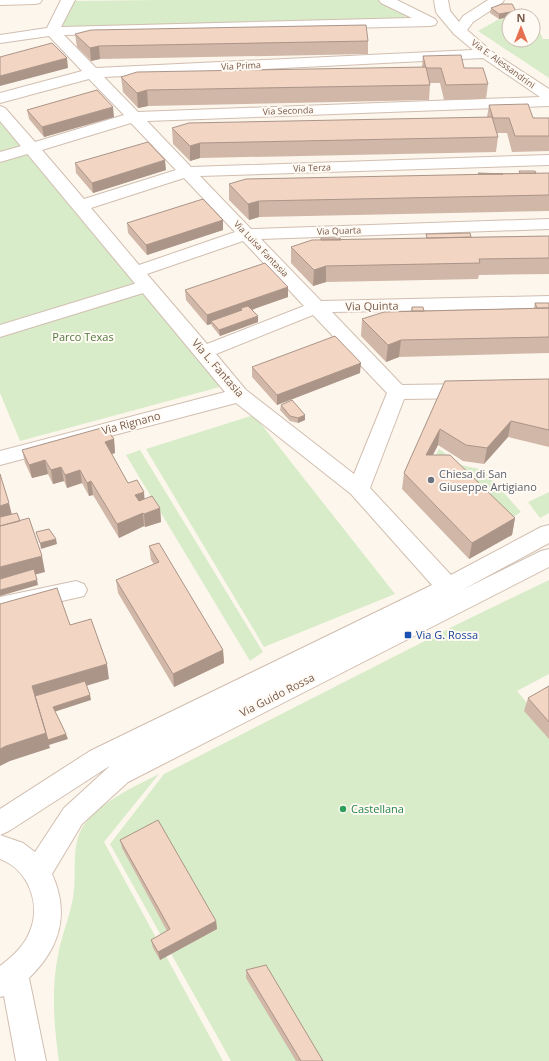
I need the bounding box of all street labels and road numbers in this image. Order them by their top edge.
street label: Via E. Alessandrini [469,36,538,91]
street label: Via Prima [221,58,261,73]
street label: Via Seconda [262,103,314,118]
street label: Via Terza [293,160,331,175]
street label: Via Luisa Fantasia [231,218,292,280]
street label: Via Quarta [317,223,361,238]
street label: Via Quinta [345,298,399,313]
street label: Via L. Fantasia [189,335,248,400]
street label: Via Rignano [100,407,162,438]
street label: Via Guido Rossa [237,669,317,720]

